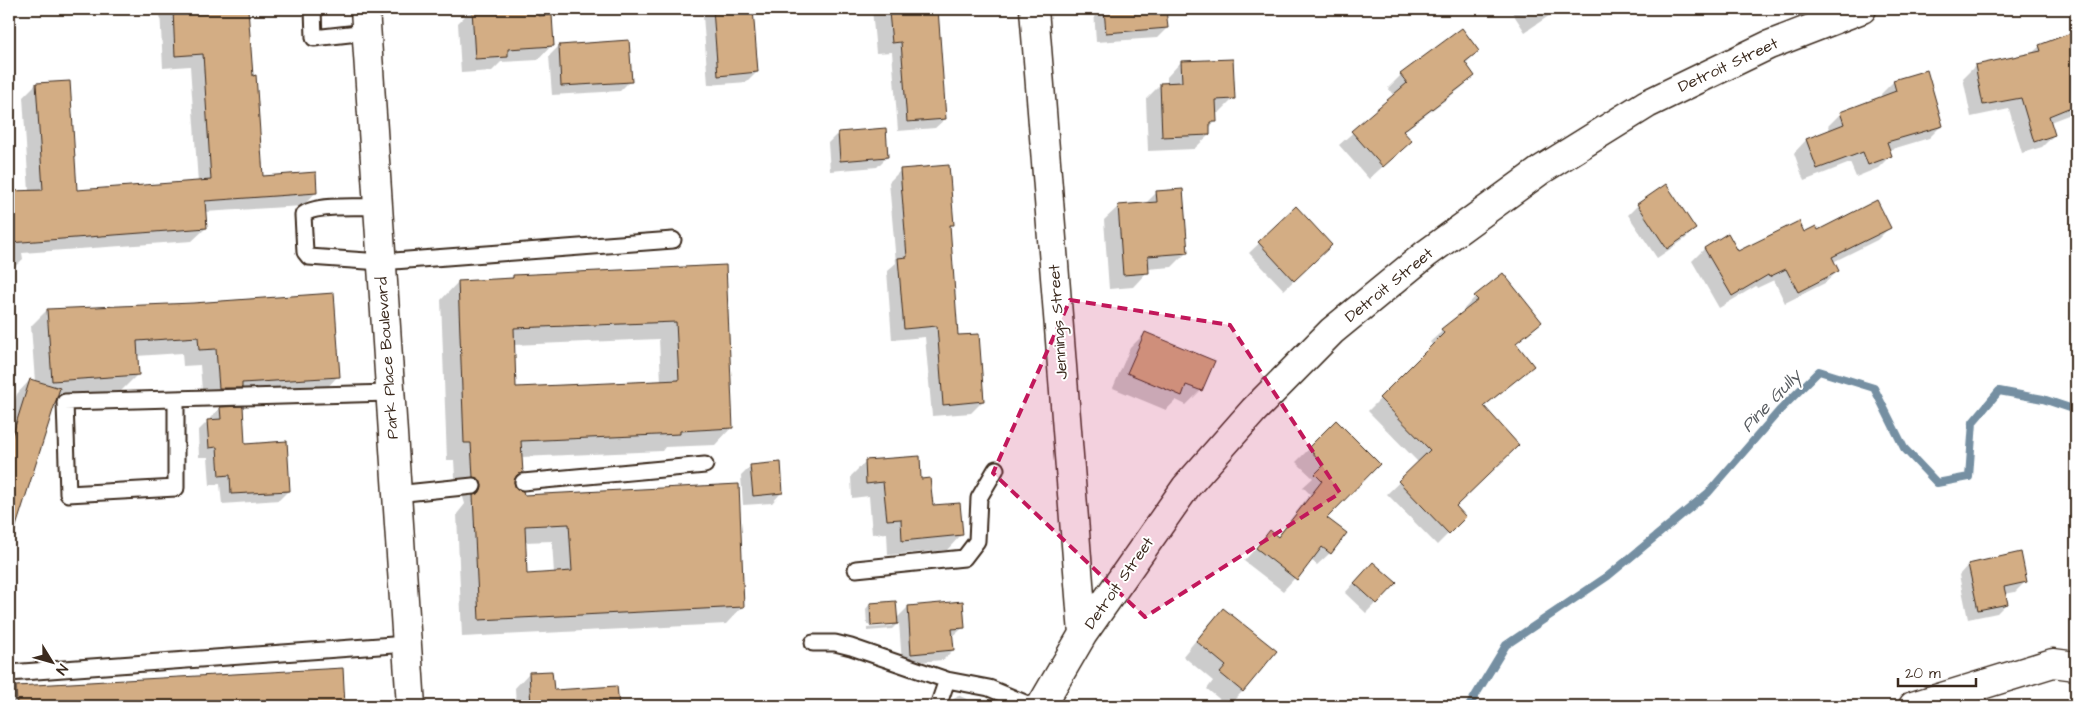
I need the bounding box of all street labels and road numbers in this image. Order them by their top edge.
street label: Detroit Street [1674,32,1782,98]
street label: Detroit Street [1340,242,1438,328]
street label: Jennings Street [1043,263,1074,380]
street label: Park Place Boulevard [370,276,404,440]
street label: Detroit Street [1079,532,1159,634]

